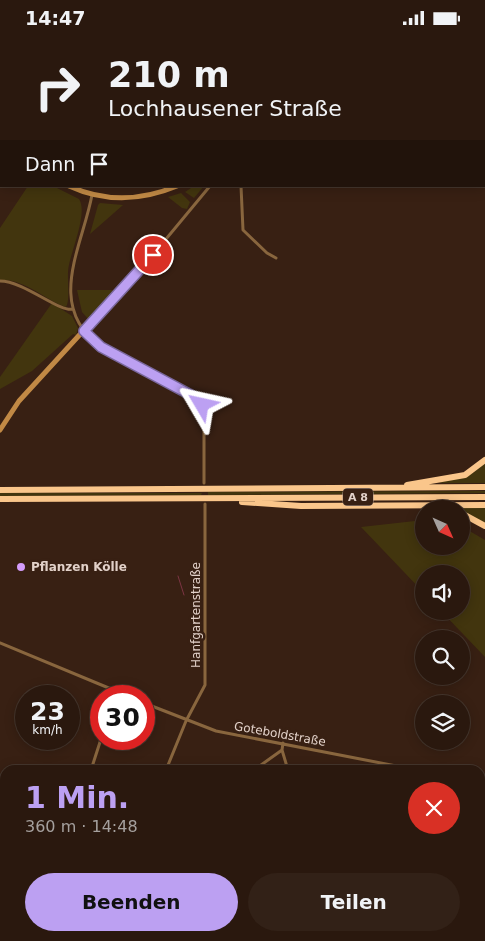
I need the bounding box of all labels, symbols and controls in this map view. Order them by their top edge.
text: 14:47 [25,7,85,29]
icon: right [25,55,90,120]
text: 210 m [108,55,230,95]
text: Lochhausener Straße [108,96,342,121]
icon: arrive [85,150,113,178]
text: Dann [25,153,75,175]
pin [132,234,174,276]
icon: arrive [139,241,167,269]
position arrow [175,378,227,430]
road number: A 8 [343,489,373,506]
north arrow [415,500,470,555]
map controls [415,500,470,750]
place label: Pflanzen Kölle [31,560,127,574]
marker: Pflanzen Kölle [15,561,27,573]
street label: Hanfgartenstraße [189,562,203,668]
button: sound [415,565,470,620]
button: search [415,630,470,685]
speed limit sign: 30 [90,685,155,750]
button: layers [415,695,470,750]
text: 23 [30,697,65,726]
street label: Goteboldstraße [233,719,327,749]
text: km/h [32,723,63,737]
text: 1 Min. [25,780,129,815]
button: close [408,782,460,834]
text: 360 m · 14:48 [25,817,138,836]
button: Beenden [25,873,238,931]
button: Teilen [248,873,460,931]

